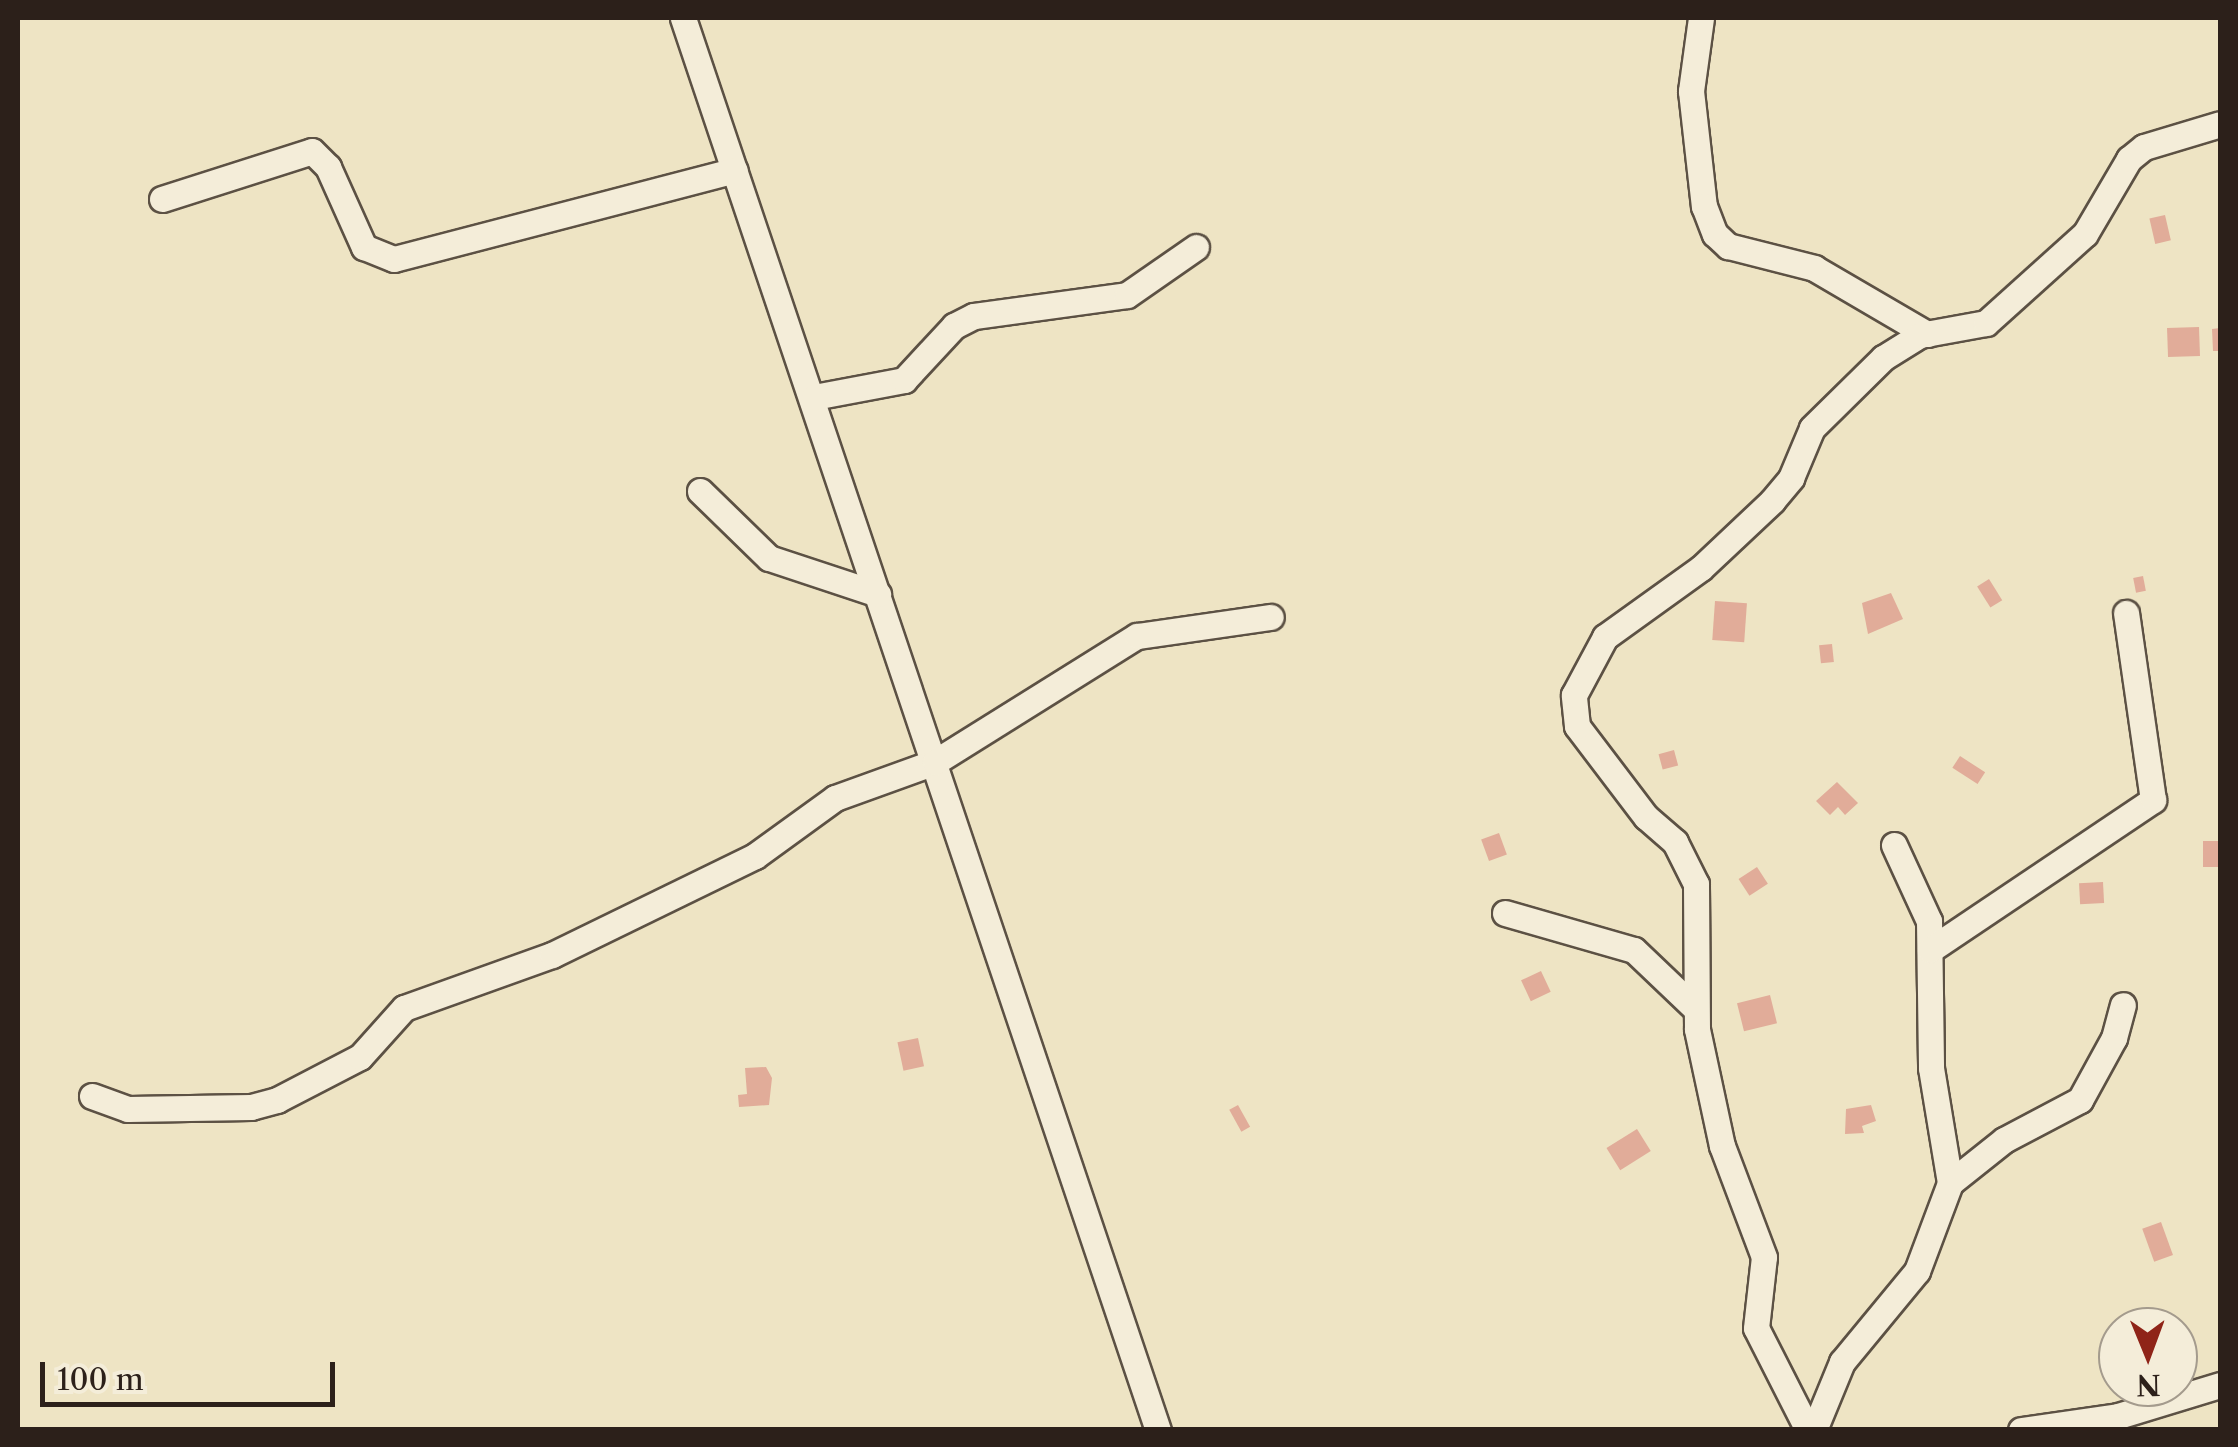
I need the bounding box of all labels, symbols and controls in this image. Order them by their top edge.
north arrow [2098,1307,2198,1407]
scale bar [45,1342,340,1404]
text: 100 m [57,1361,144,1398]
text: N [2136,1368,2161,1402]

